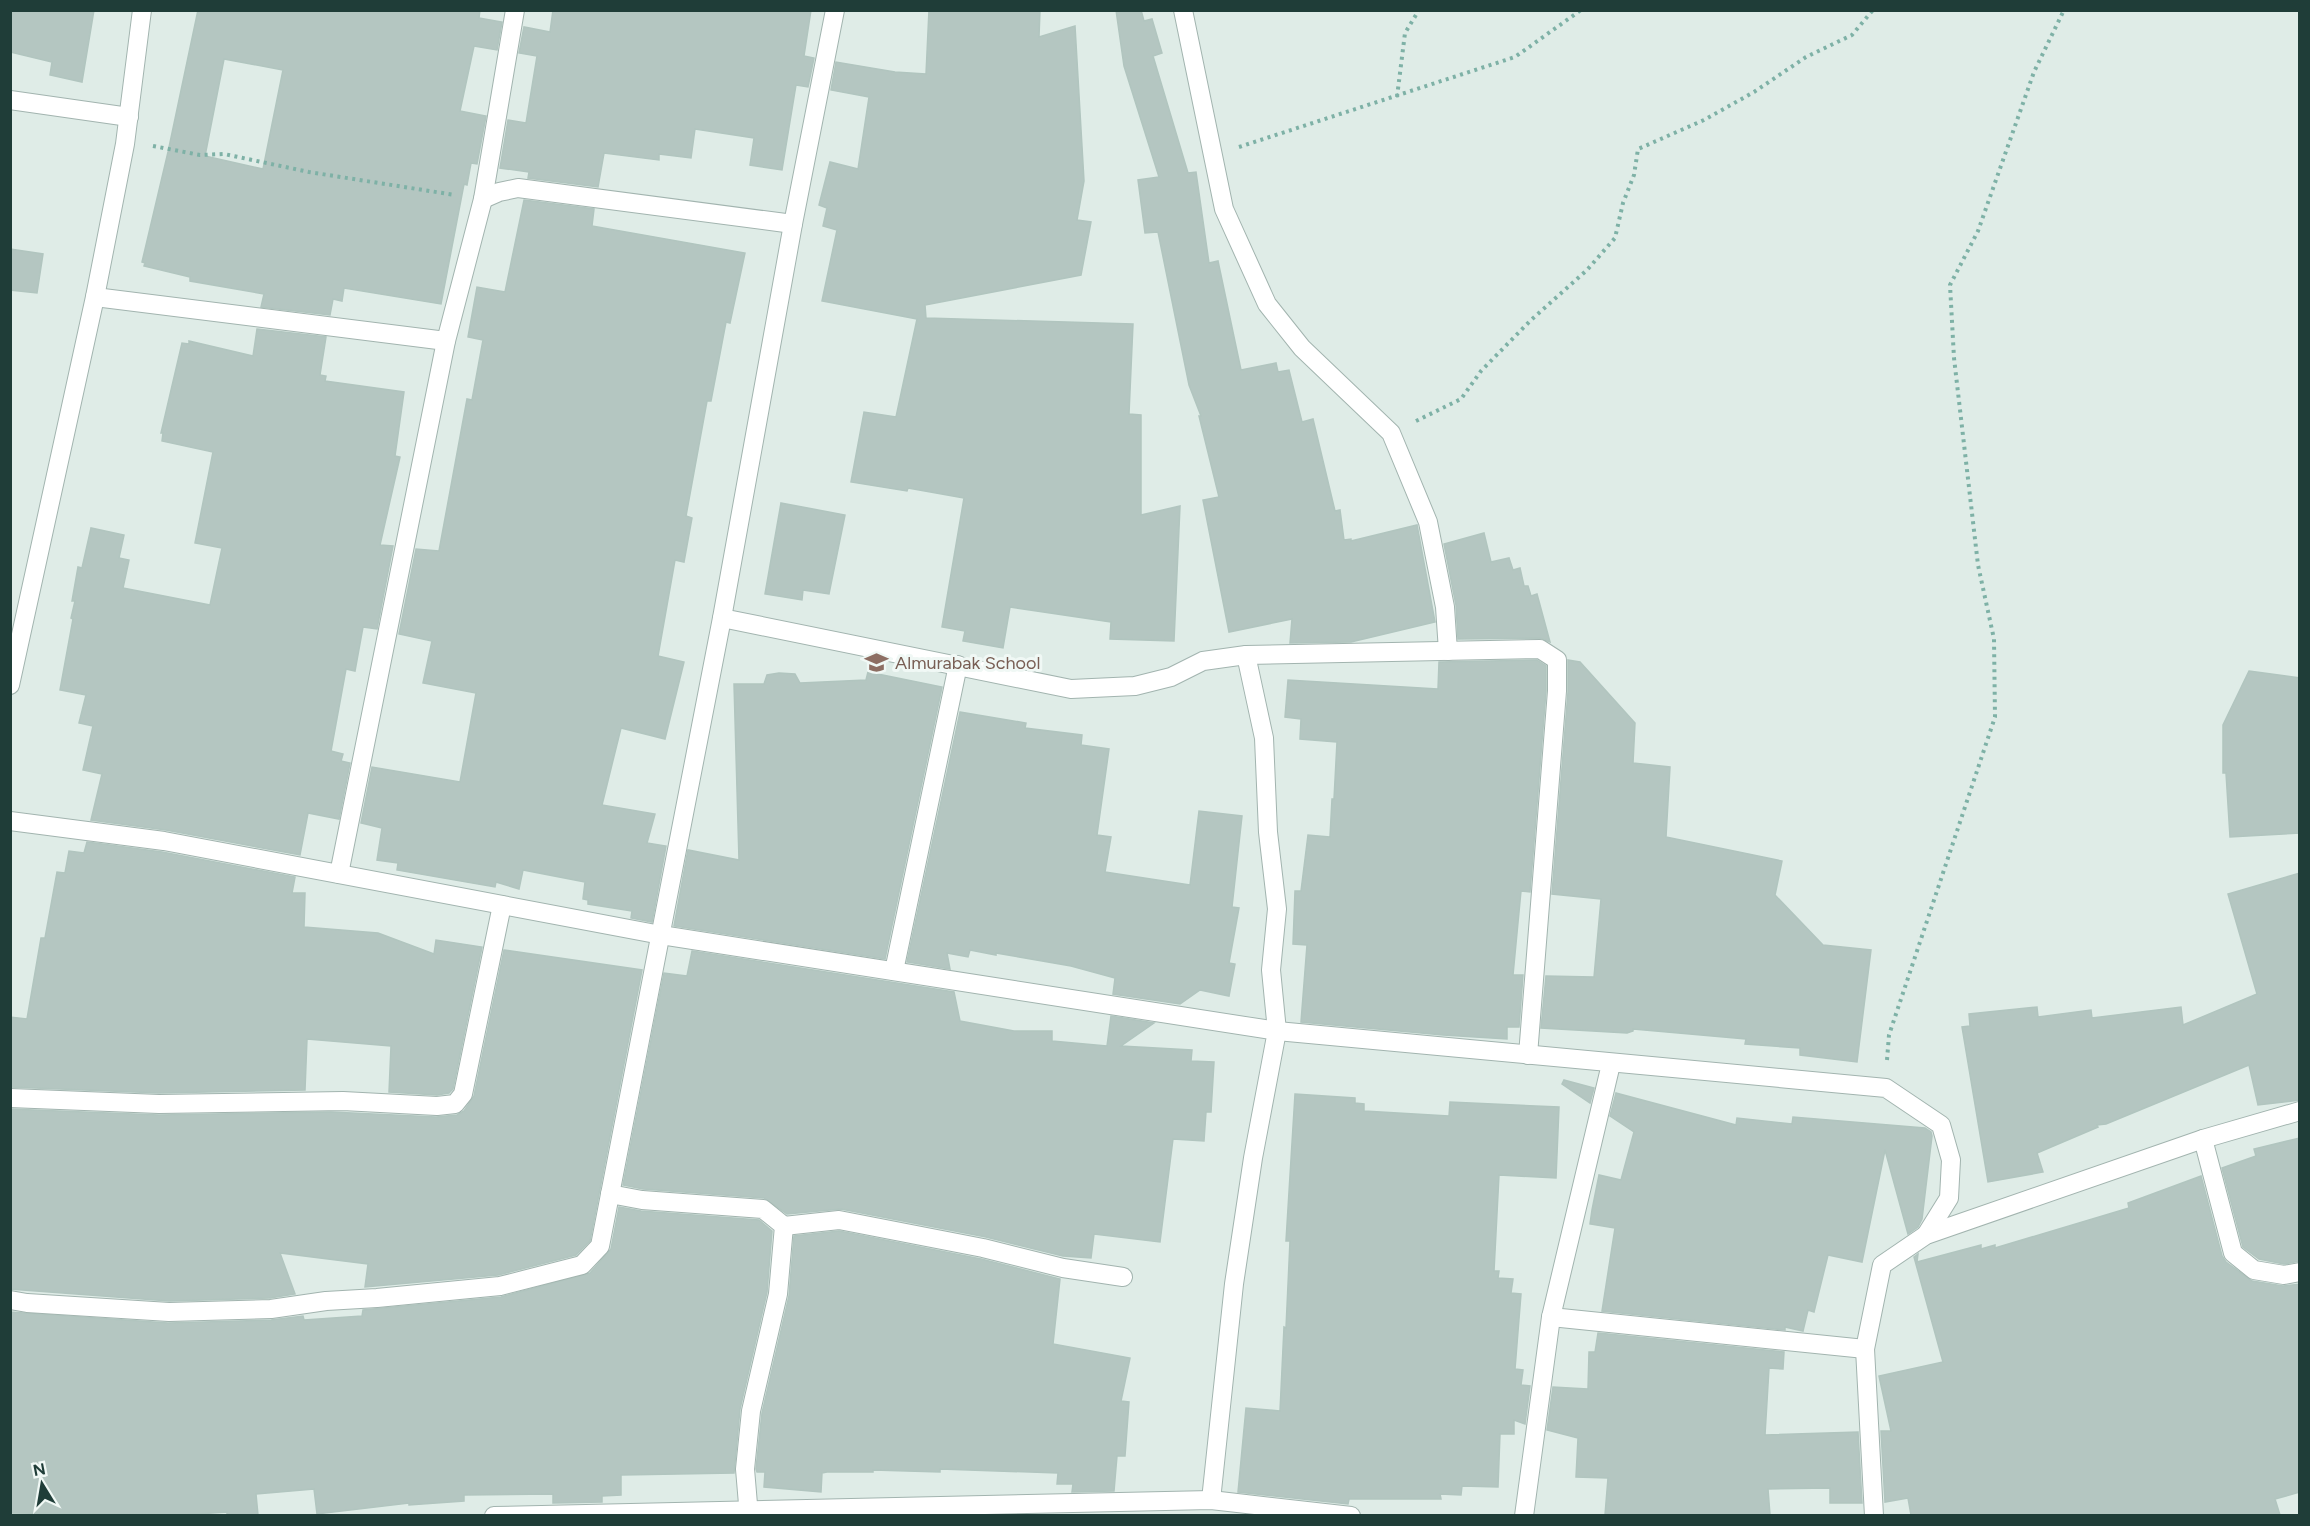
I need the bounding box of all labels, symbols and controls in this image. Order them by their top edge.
school or university icon: Almurabak School [864,650,890,676]
place label: Almurabak School [895,652,1040,674]
north arrow [12,1454,72,1514]
text: N [31,1459,47,1480]

